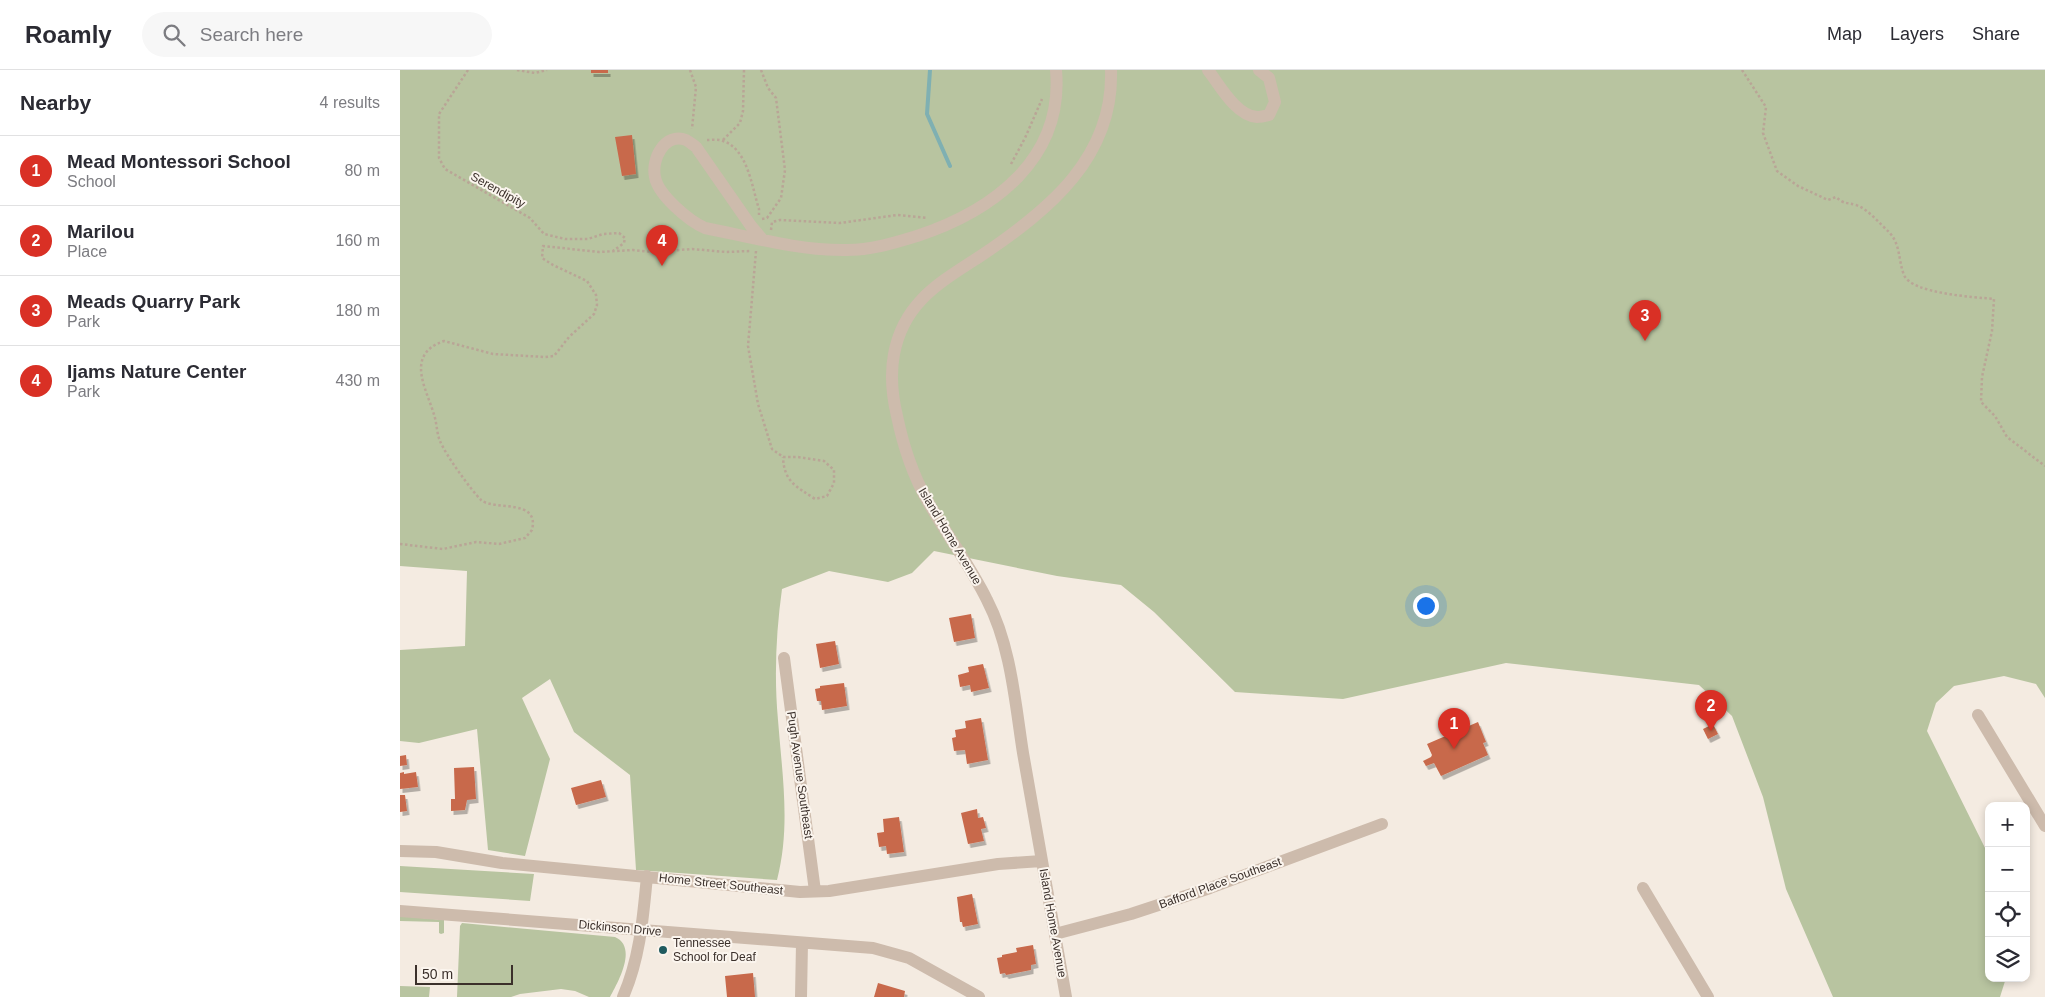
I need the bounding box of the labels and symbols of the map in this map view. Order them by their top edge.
street label: Serendipity [468,169,528,211]
pin: 4 [646,225,678,266]
pin: 3 [1629,300,1661,341]
street label: Island Home Avenue [916,485,985,587]
your location [1413,593,1439,619]
pin: 2 [1695,690,1727,731]
pin: 1 [1438,708,1470,749]
street label: Pugh Avenue Southeast [784,710,816,840]
street label: Bafford Place Southeast [1157,854,1284,912]
street label: Island Home Avenue [1037,867,1070,979]
street label: Home Street Southeast [658,871,784,898]
street label: Dickinson Drive [578,917,662,939]
place label: Tennessee School for Deaf [673,936,756,964]
marker: Tennessee School for Deaf [657,944,669,956]
scale bar [415,962,512,985]

